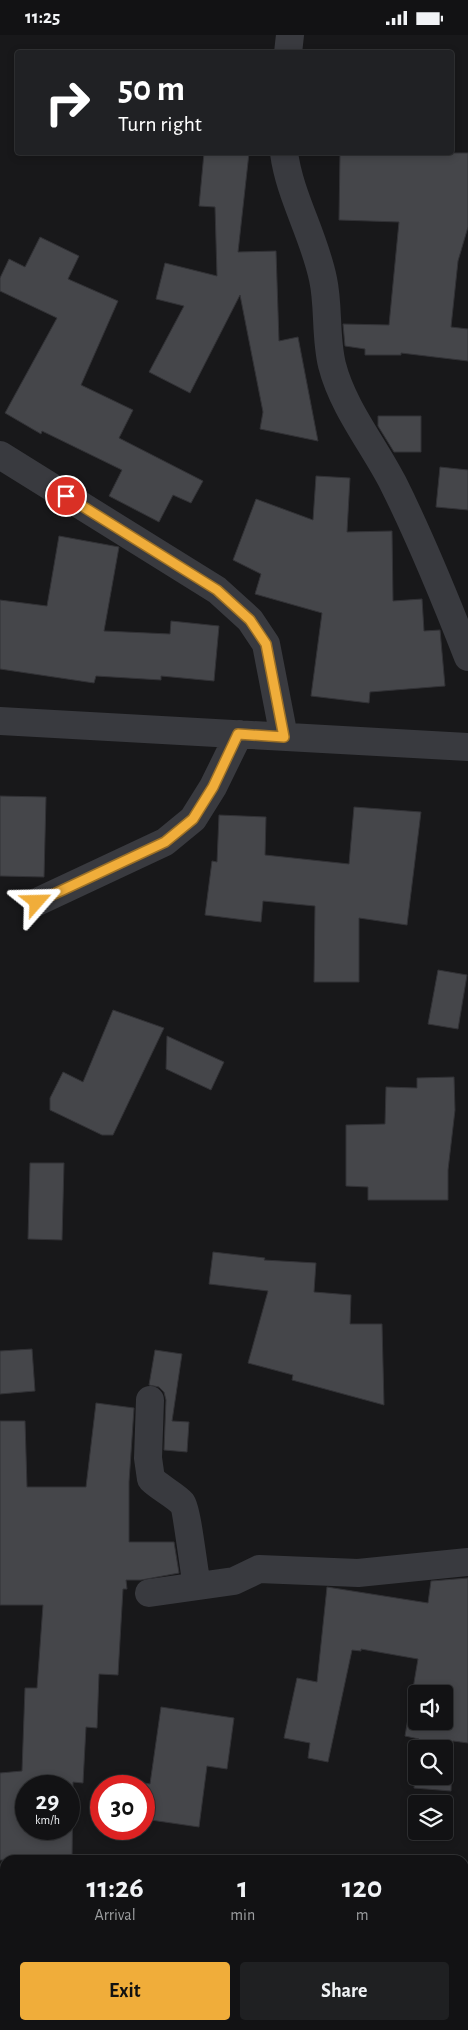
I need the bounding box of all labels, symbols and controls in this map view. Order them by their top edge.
text: 11:25 [25,8,60,27]
icon: right [35,70,100,135]
text: 50 m [118,72,185,107]
text: Turn right [118,113,202,135]
pin [45,475,87,517]
icon: arrive [52,482,80,510]
position arrow [10.0,875,62.0,927]
map controls [408,1685,453,1840]
button: sound [408,1685,453,1730]
button: search [408,1740,453,1785]
speed limit sign: 30 [90,1775,155,1840]
text: 29 [36,1789,59,1814]
button: layers [408,1795,453,1840]
text: km/h [35,1814,60,1826]
text: 11:26 [87,1873,144,1903]
text: 1 [237,1873,248,1903]
text: 120 [342,1873,382,1903]
text: Arrival [95,1907,136,1923]
text: min [230,1907,255,1923]
text: m [356,1907,369,1923]
button: Exit [20,1962,230,2020]
button: Share [240,1962,449,2020]

